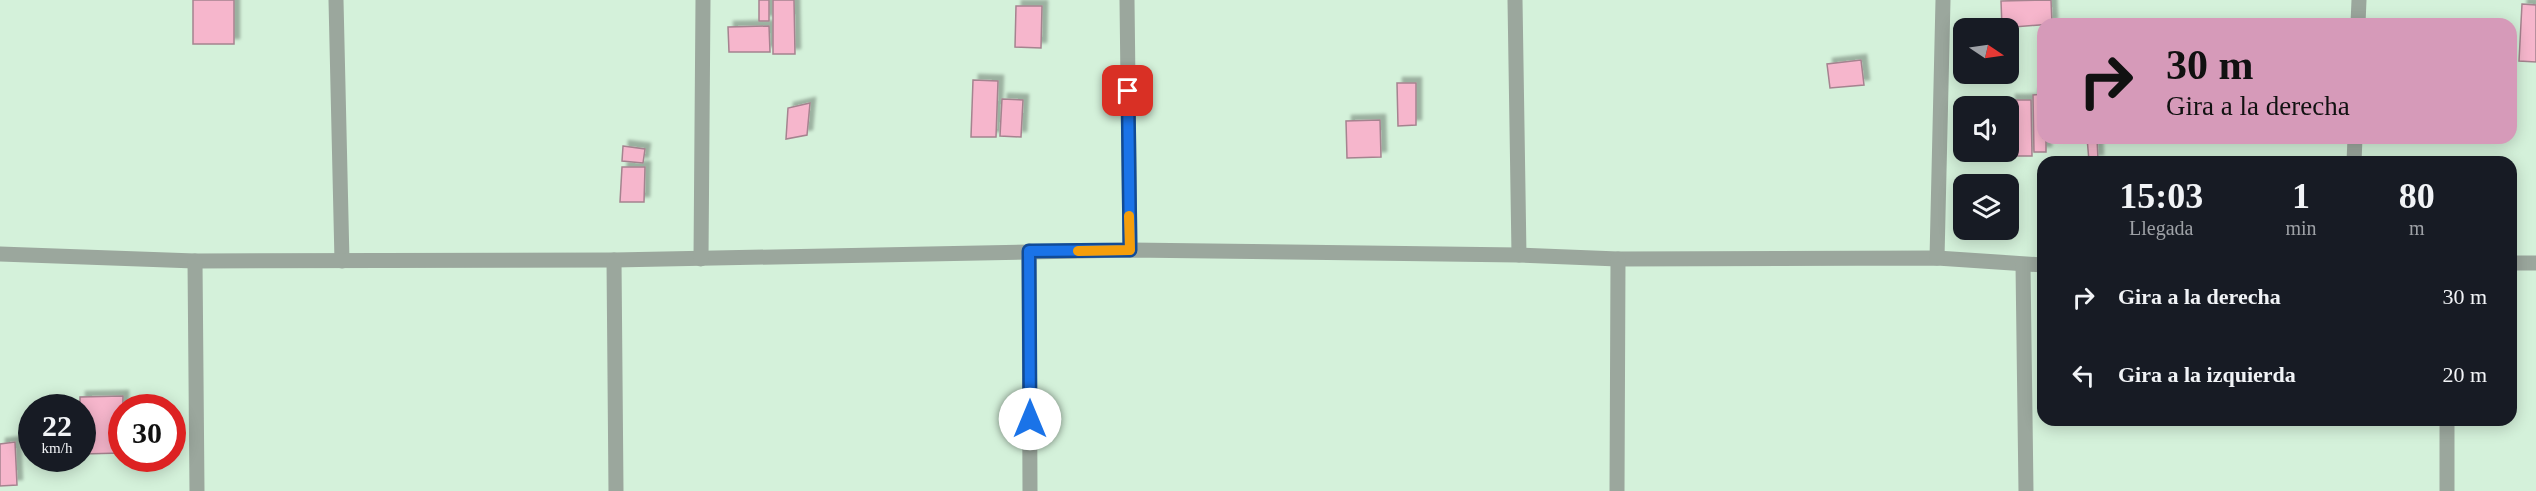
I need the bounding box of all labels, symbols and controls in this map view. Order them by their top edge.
north arrow [1953,18,2019,84]
map controls [1953,18,2019,240]
icon: right [2067,42,2145,120]
text: 30 m [2166,42,2254,88]
pin [1102,65,1153,116]
icon: arrive [1111,74,1144,107]
text: Gira a la derecha [2166,91,2350,121]
button: sound [1953,96,2019,162]
button: layers [1953,174,2019,240]
text: 15:03 [2119,176,2203,216]
text: 1 [2292,176,2310,216]
text: 80 [2399,176,2435,216]
text: Llegada [2129,217,2193,239]
text: min [2285,217,2317,239]
text: m [2409,217,2425,239]
icon: right [2067,281,2100,314]
text: Gira a la derecha [2118,284,2281,309]
text: 30 m [2442,284,2487,309]
icon: left [2067,359,2100,392]
text: Gira a la izquierda [2118,362,2296,387]
text: 20 m [2442,362,2487,387]
position arrow [998,387,1062,451]
speed limit sign: 30 [108,394,186,472]
text: 22 [42,409,72,442]
text: km/h [42,440,72,456]

